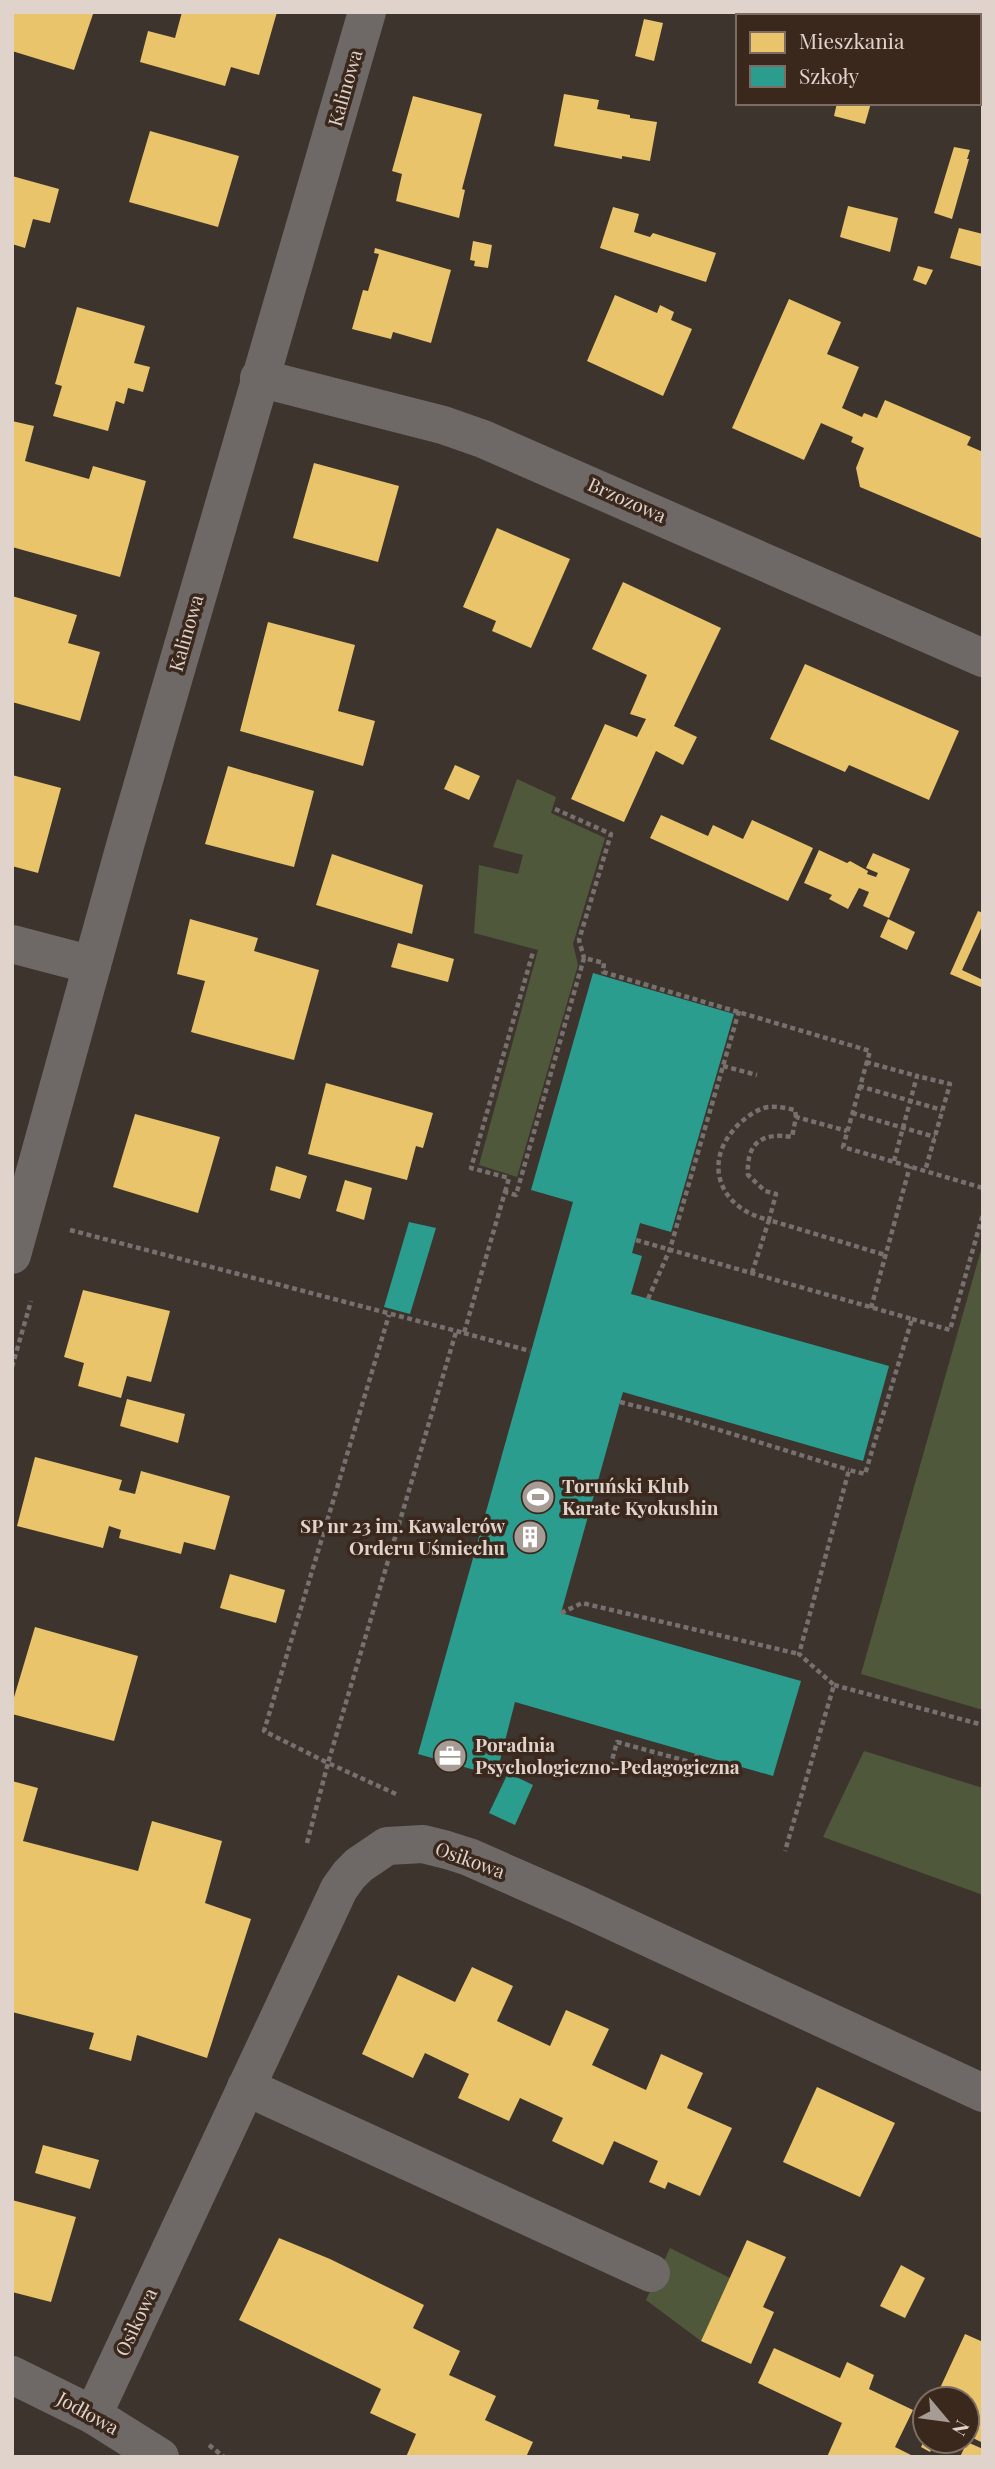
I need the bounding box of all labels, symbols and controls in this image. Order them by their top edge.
legend [736,14,981,105]
text: Mieszkania [799,26,905,54]
street label: Kalinowa [321,46,368,129]
text: Szkoły [799,61,860,89]
street label: Brzozowa [584,470,671,528]
street label: Kalinowa [162,591,209,674]
place label: Toruński Klub Karate Kyokushin [562,1472,719,1520]
sports icon: Toruński Klub Karate Kyokushin [519,1478,557,1516]
place label: SP nr 23 im. Kawalerów Orderu Uśmiechu [300,1512,505,1560]
building icon: SP nr 23 im. Kawalerów Orderu Uśmiechu [511,1518,549,1556]
place label: Poradnia Psychologiczno-Pedagogiczna [475,1731,740,1779]
office icon: Poradnia Psychologiczno-Pedagogiczna [431,1737,469,1775]
street label: Osikowa [432,1834,509,1884]
street label: Osikowa [108,2283,162,2360]
street label: Jodłowa [52,2384,124,2440]
north arrow [911,2385,981,2455]
text: N [947,2416,976,2441]

